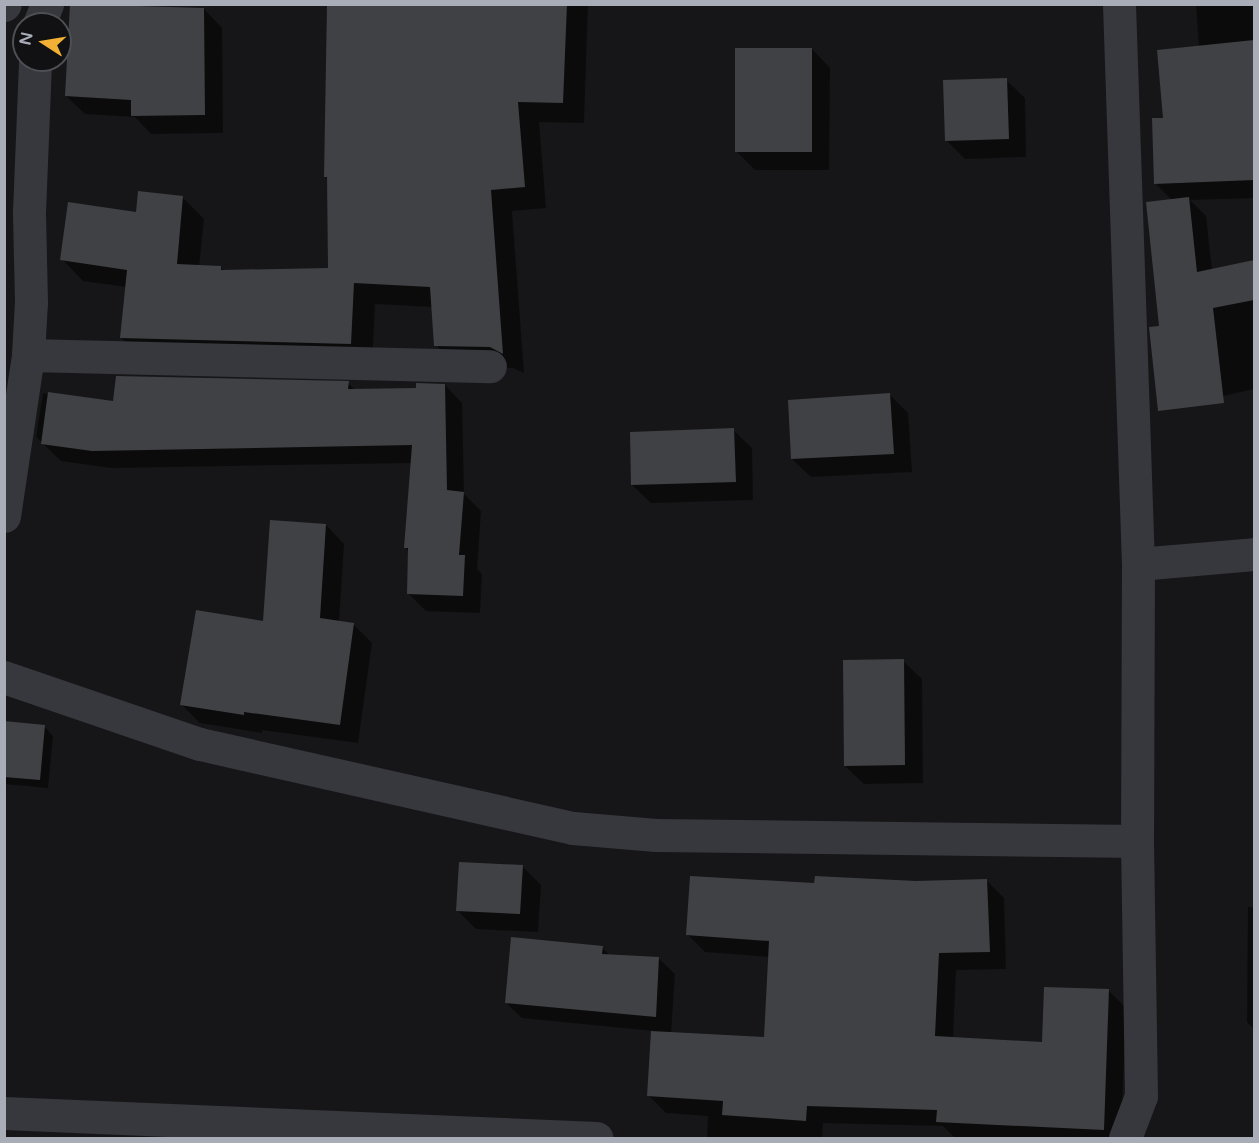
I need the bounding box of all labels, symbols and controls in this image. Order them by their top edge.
north arrow [12,12,72,72]
text: N [15,30,37,47]

